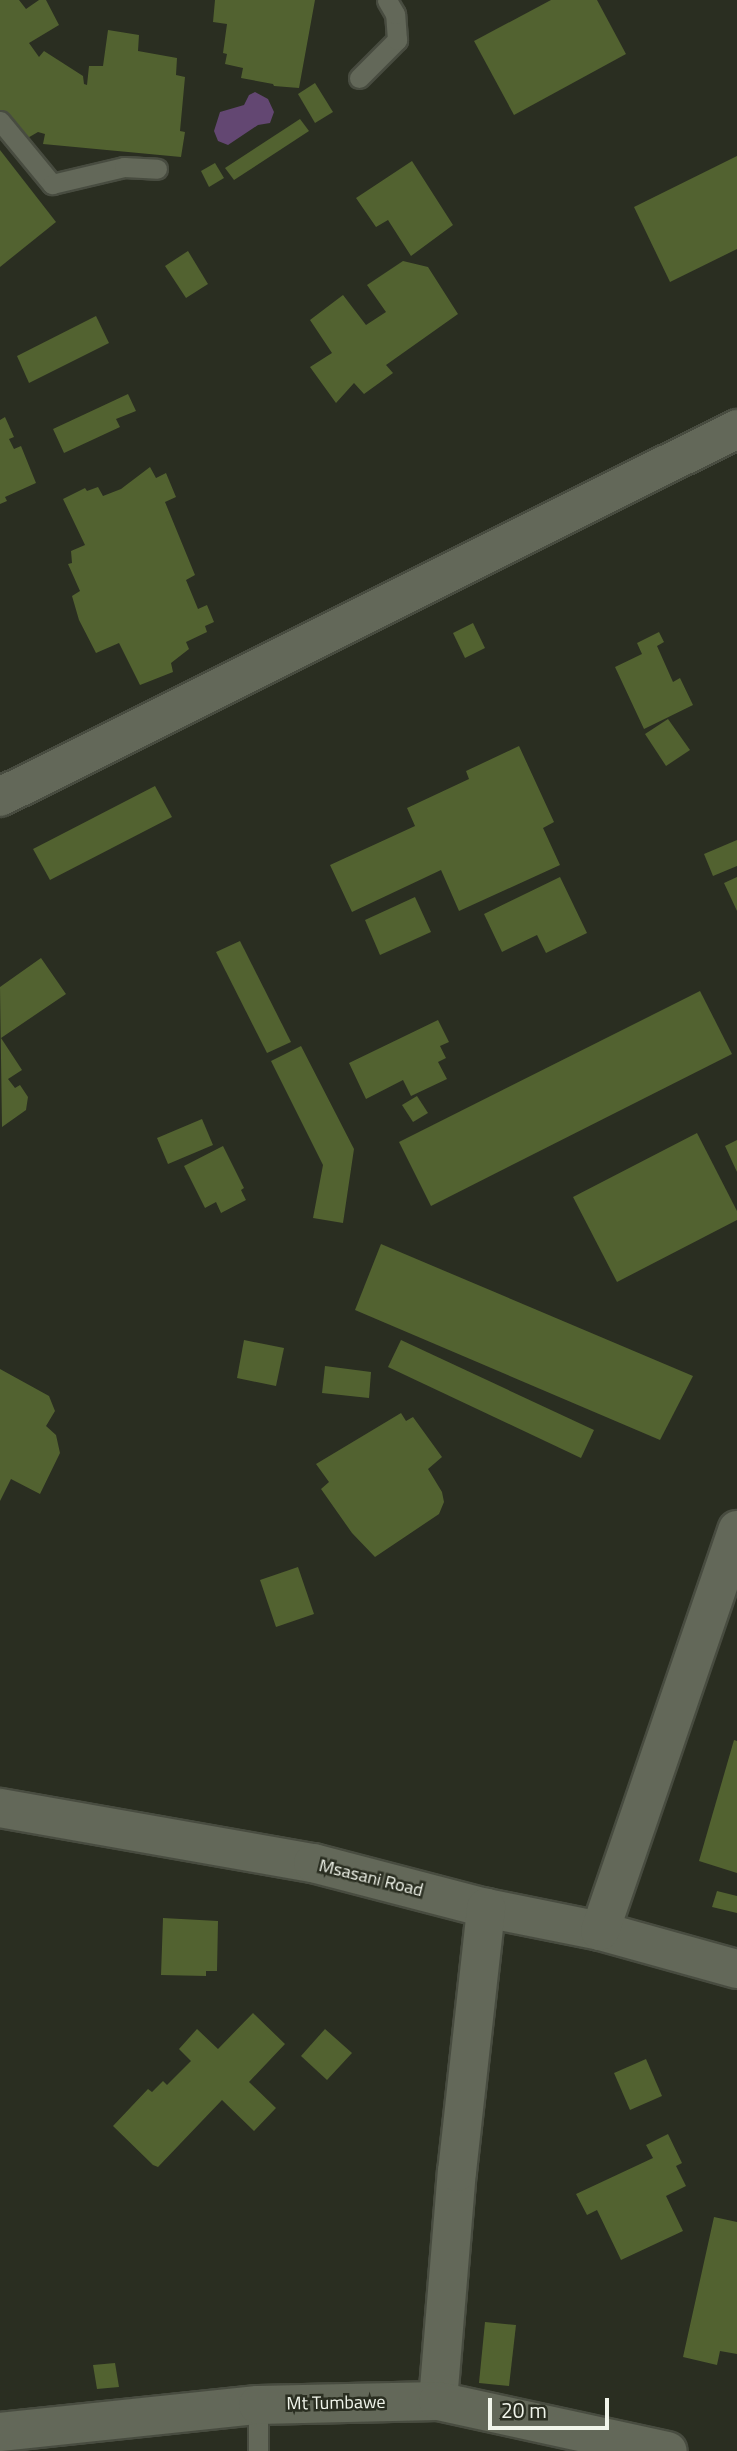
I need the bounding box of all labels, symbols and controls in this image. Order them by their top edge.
street label: Msasani Road [317,1855,425,1901]
scale bar [492,2384,613,2428]
street label: Mt Tumbawe [286,2391,386,2415]
text: 20 m [501,2394,547,2426]

